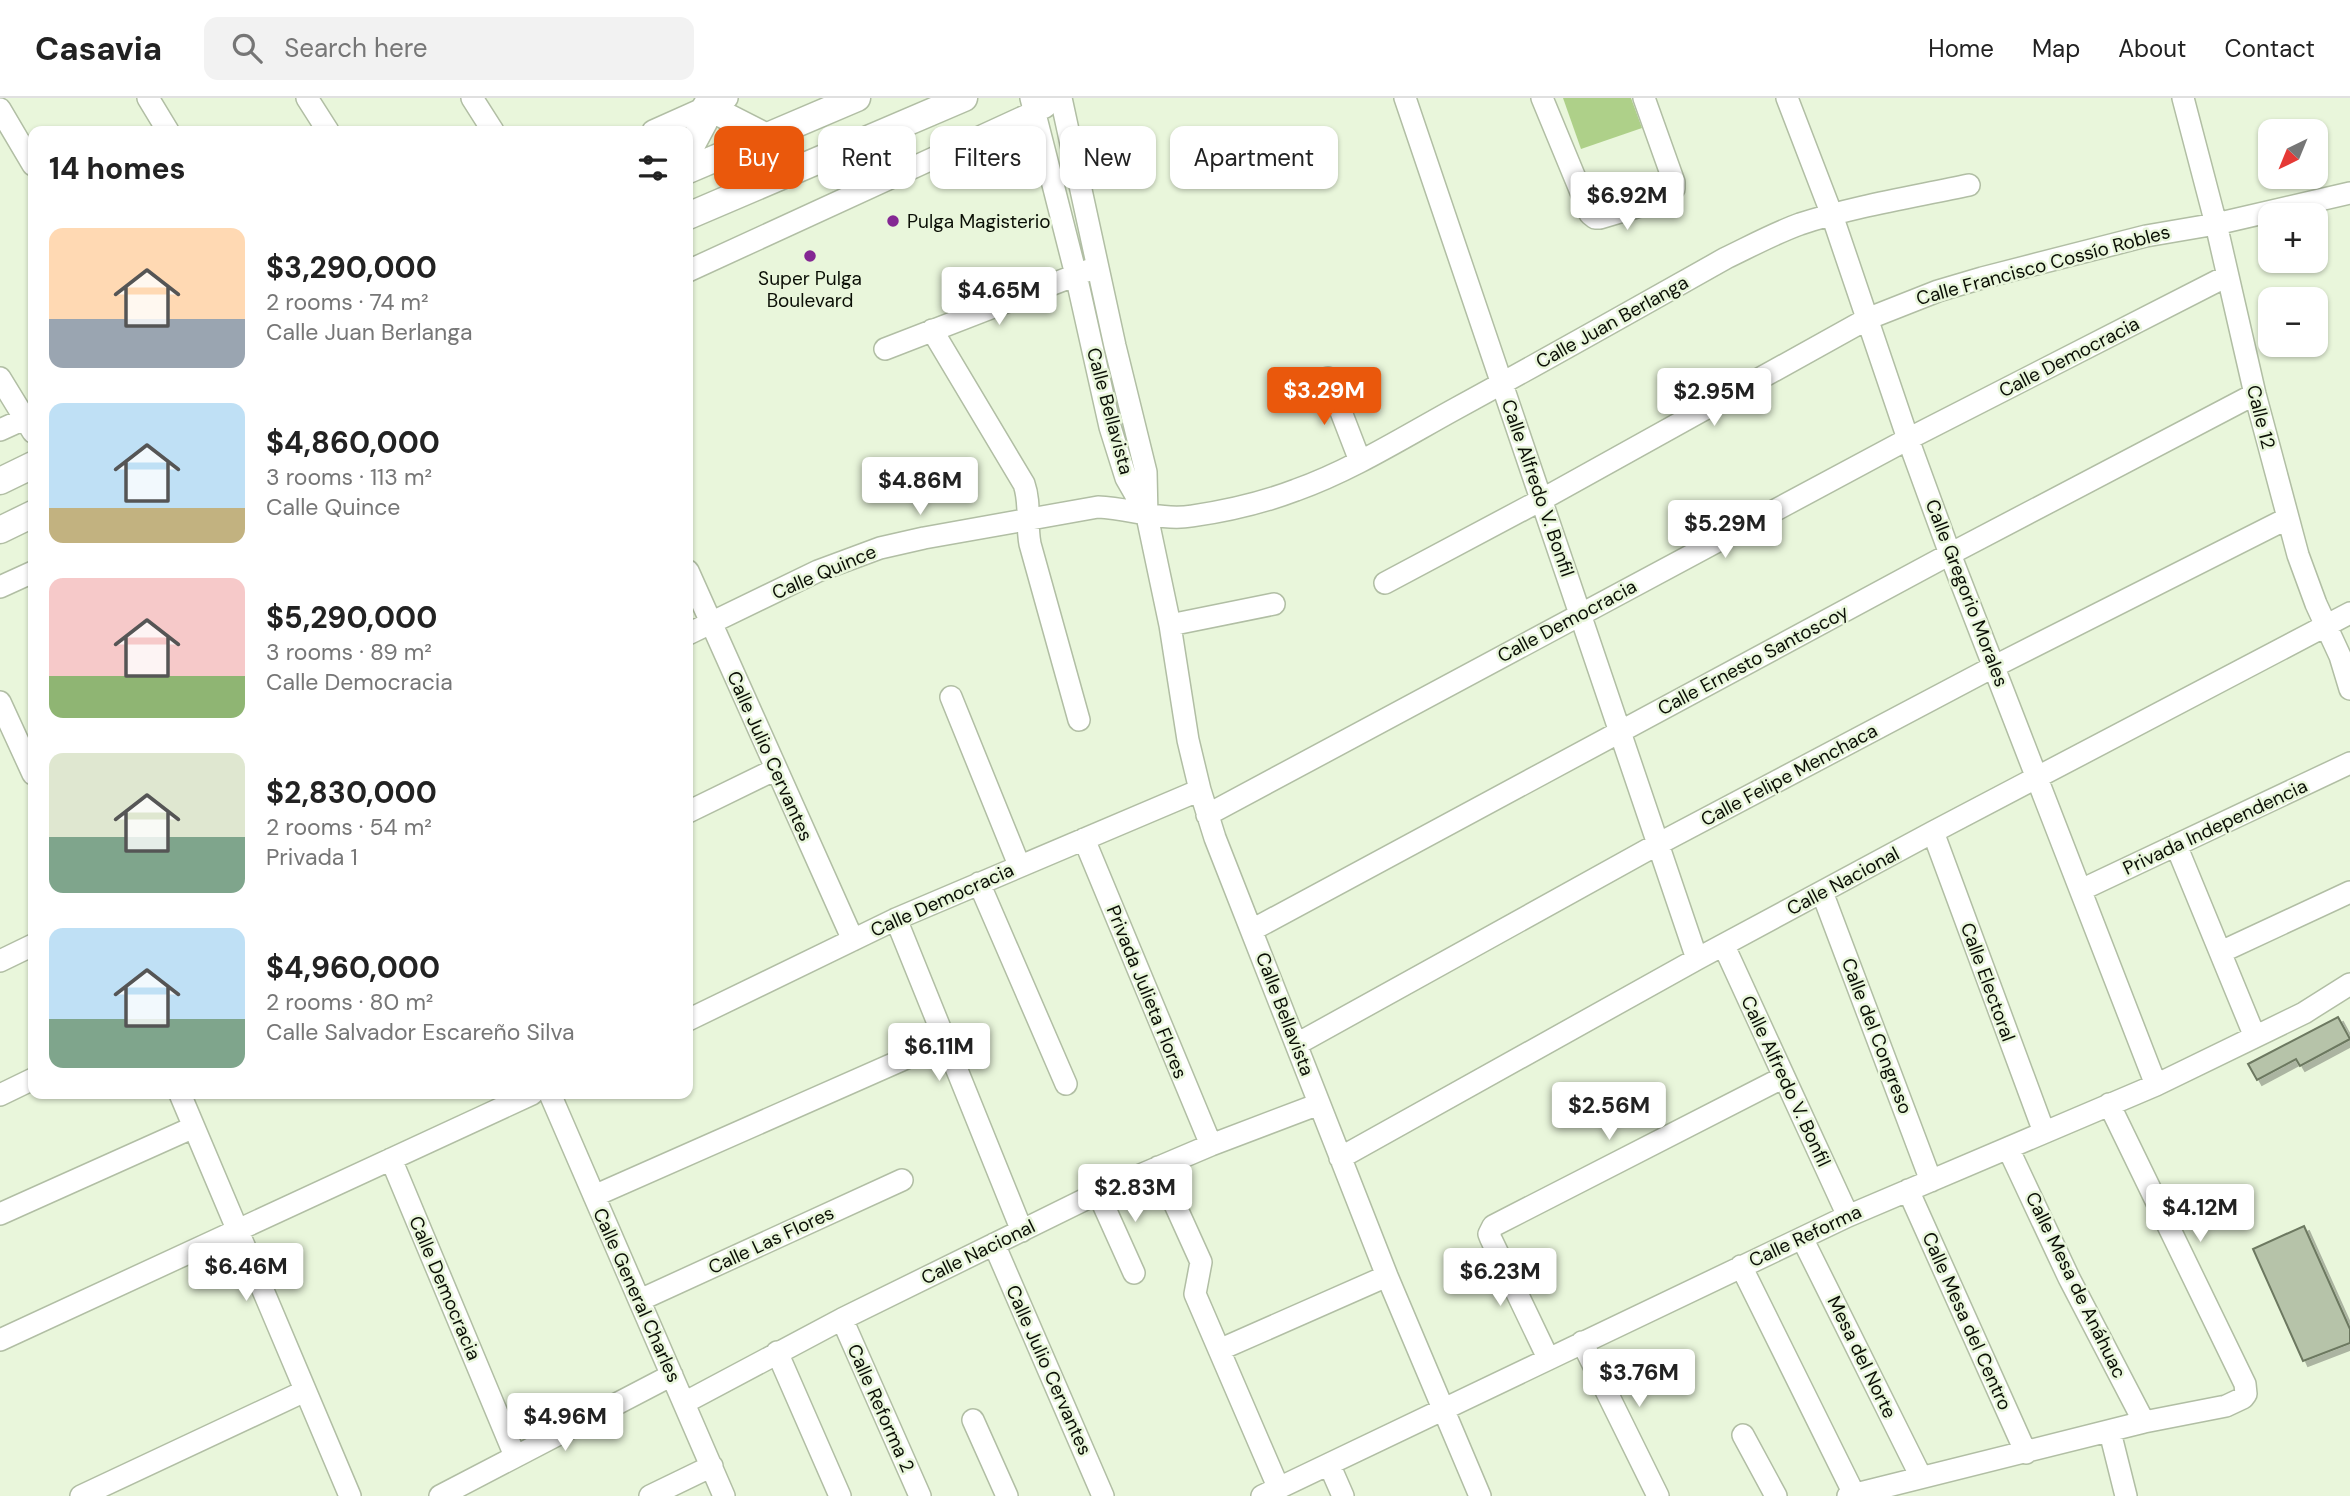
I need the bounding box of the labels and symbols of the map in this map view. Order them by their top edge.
north arrow [2258,119,2328,189]
pin: $6.92M [1570,172,1684,232]
place label: Pulga Magisterio [907,209,1051,234]
marker: Pulga Magisterio [885,213,901,229]
street label: Calle Francisco Cossío Robles [1913,219,2173,311]
marker: Super Pulga Boulevard [802,248,818,264]
place label: Super Pulga Boulevard [758,266,862,313]
pin: $4.65M [942,268,1056,327]
street label: Calle Juan Berlanga [1531,270,1693,374]
street label: Calle Democracia [1995,311,2143,403]
street label: Calle Bellavista [1081,345,1139,477]
pin: $3.29M [1267,368,1381,427]
pin: $2.95M [1657,368,1771,428]
street label: Calle 12 [2241,382,2281,452]
street label: Calle Alfredo V. Bonfil [1496,396,1580,580]
pin: $4.86M [863,458,977,517]
street label: Calle Gregorio Morales [1920,496,2014,690]
pin: $5.29M [1668,500,1782,560]
street label: Calle Quince [768,539,880,605]
street label: Calle Democracia [1493,574,1641,668]
street label: Calle Ernesto Santoscoy [1653,599,1853,721]
street label: Calle Julio Cervantes [721,667,819,845]
street label: Calle Felipe Menchaca [1696,718,1882,832]
street label: Privada Independencia [2119,773,2311,881]
street label: Calle Nacional [1782,841,1904,921]
street label: Calle Democracia [866,857,1018,943]
street label: Privada Julieta Flores [1101,902,1193,1082]
street label: Calle Electoral [1955,919,2021,1045]
street label: Calle Bellavista [1250,949,1320,1079]
street label: Calle del Congreso [1836,955,1918,1117]
street label: Calle Alfredo V. Bonfil [1735,991,1837,1171]
pin: $6.11M [882,1024,996,1083]
pin: $2.56M [1552,1082,1666,1142]
pin: $2.83M [1078,1164,1192,1224]
pin: $4.12M [2143,1184,2257,1244]
street label: Calle Mesa de Anáhuac [2020,1188,2132,1382]
street label: Calle Reforma [1745,1199,1865,1273]
street label: Calle Las Flores [704,1200,838,1280]
street label: Calle General Charles [587,1204,687,1386]
street label: Calle Democracia [403,1212,487,1364]
street label: Calle Nacional [917,1214,1039,1290]
street label: Calle Mesa del Centro [1916,1228,2018,1414]
pin: $6.46M [189,1244,303,1303]
pin: $6.23M [1443,1248,1557,1308]
street label: Calle Julio Cervantes [1000,1281,1098,1459]
street label: Mesa del Norte [1822,1292,1902,1422]
street label: Calle Reforma 2 [842,1340,920,1476]
pin: $3.76M [1582,1350,1696,1409]
pin: $4.96M [508,1394,622,1453]

